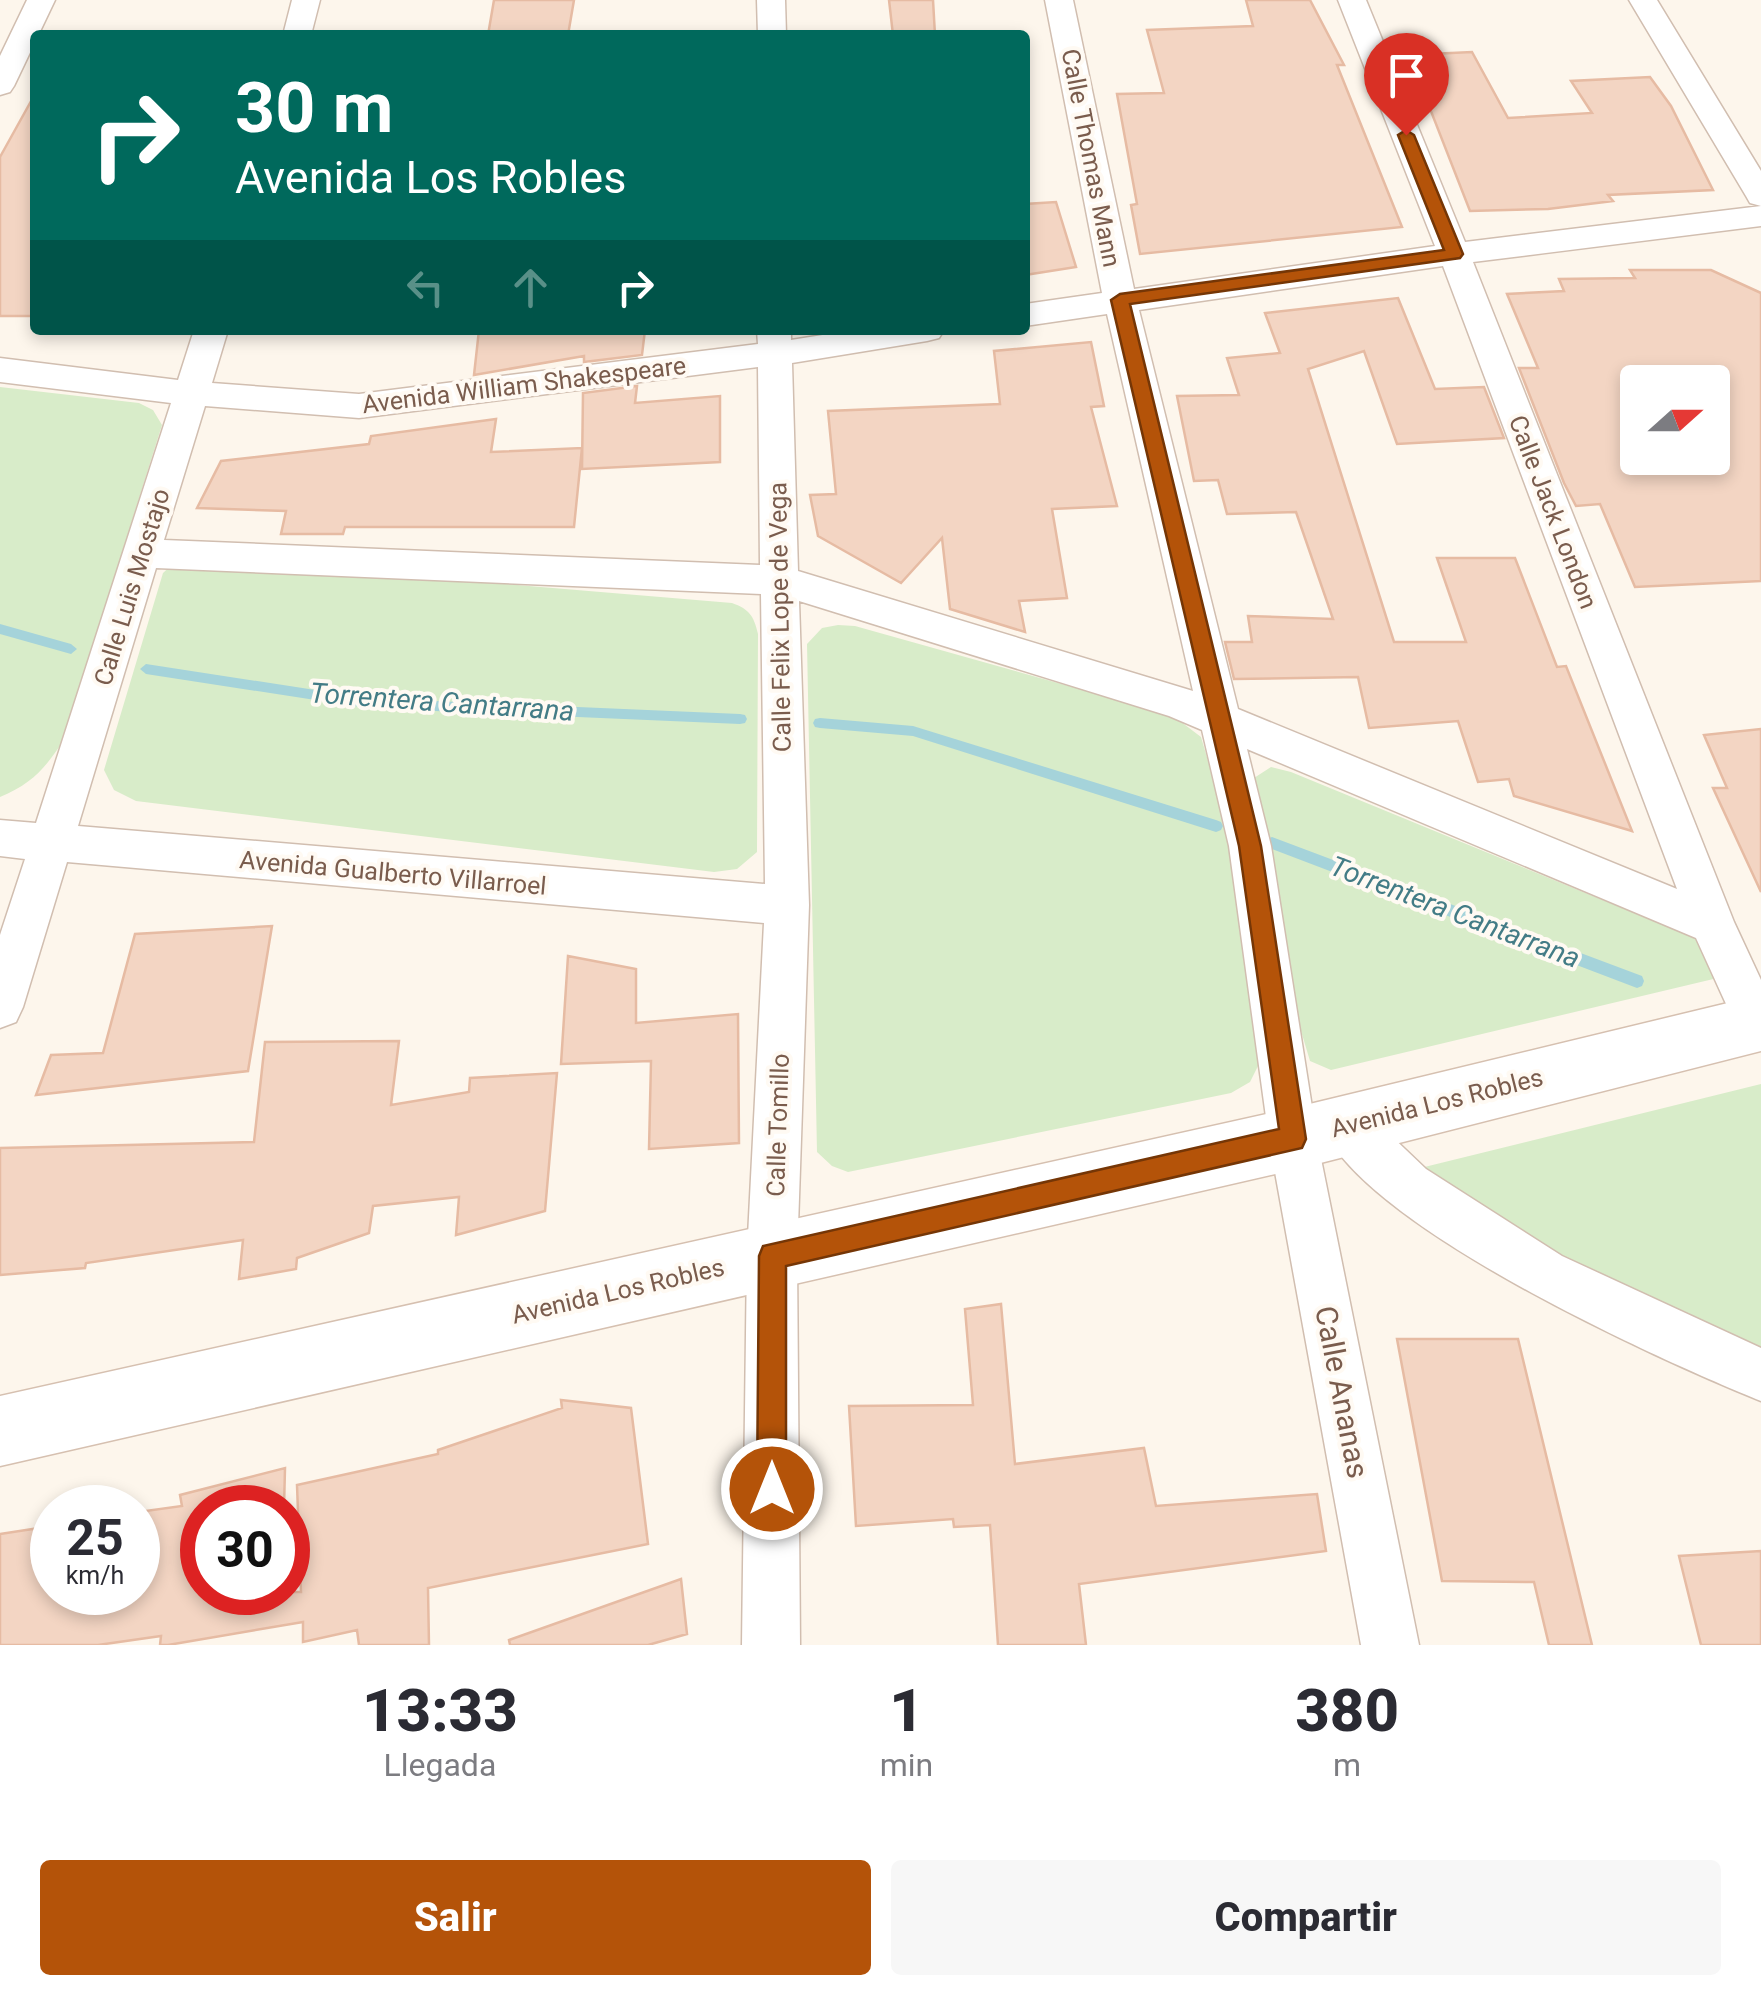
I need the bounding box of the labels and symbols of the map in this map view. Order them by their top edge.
pin [1364,33,1449,136]
street label: Calle Thomas Mann [1056,46,1126,270]
street label: Avenida William Shakespeare [360,351,688,419]
north arrow [1620,365,1730,475]
street label: Calle Jack London [1503,411,1603,613]
street label: Calle Felix Lope de Vega [763,482,797,752]
street label: Calle Luis Mostajo [88,485,176,689]
water label: Torrentera Cantarrana [309,676,575,728]
street label: Avenida Gualberto Villarroel [238,845,548,901]
water label: Torrentera Cantarrana [1325,849,1585,975]
street label: Calle Tomillo [761,1053,795,1197]
street label: Avenida Los Robles [1328,1063,1546,1143]
street label: Avenida Los Robles [509,1252,727,1330]
street label: Calle Ananas [1308,1303,1376,1481]
position arrow [720,1437,824,1541]
speed limit sign: 30 [180,1485,310,1615]

